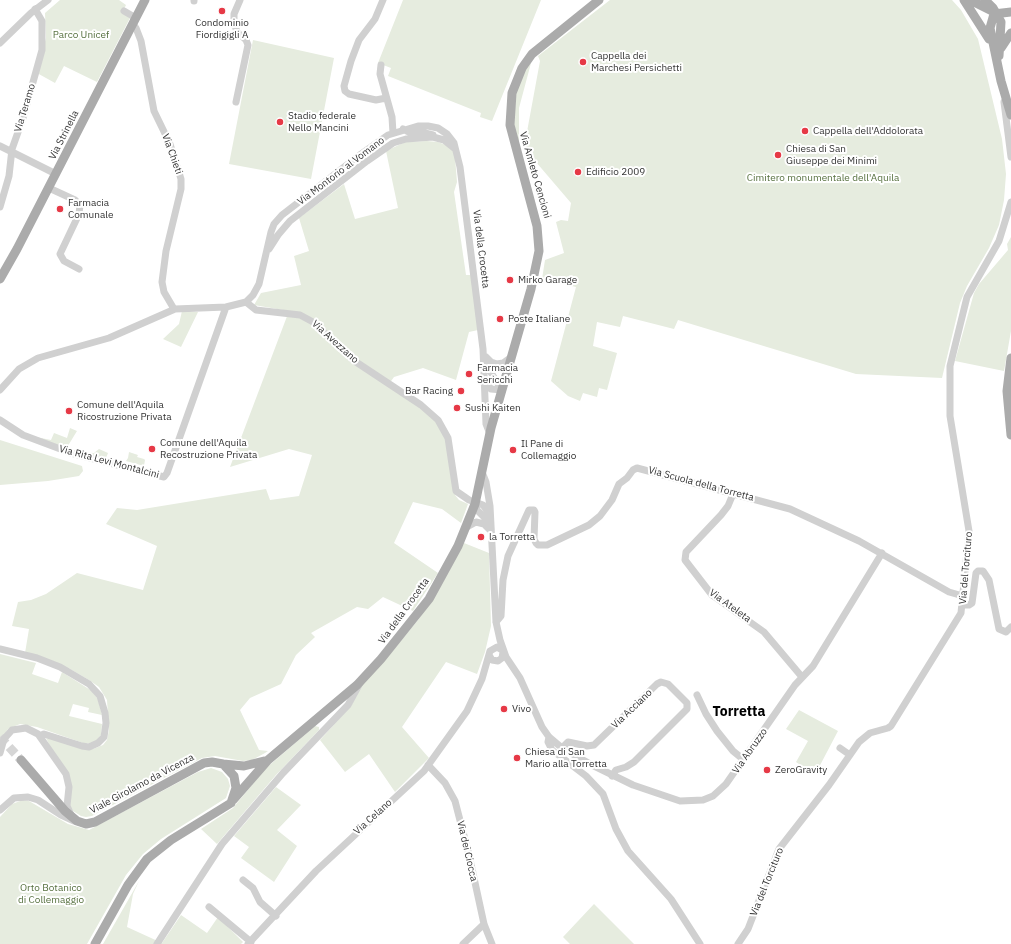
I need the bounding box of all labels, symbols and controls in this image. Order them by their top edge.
marker: Condominio Fiordigigli A [217,6,227,16]
place label: Condominio Fiordigigli A [195,17,249,40]
park label: Parco Unicef [53,29,109,41]
place label: Cappella dei Marchesi Persichetti [591,50,682,74]
marker: Cappella dei Marchesi Persichetti [578,57,588,67]
street label: Via Teramo [12,82,38,134]
street label: Via Strinella [46,108,82,162]
place label: Stadio federale Nello Mancini [288,110,356,134]
marker: Stadio federale Nello Mancini [275,117,285,127]
place label: Cappella dell'Addolorata [813,125,923,137]
marker: Cappella dell'Addolorata [800,126,810,136]
street label: Via Amleto Cencioni [517,130,553,220]
street label: Via Chieti [159,132,185,176]
street label: Via Montorio al Vomano [295,134,387,208]
place label: Chiesa di San Giuseppe dei Minimi [786,143,877,166]
marker: Chiesa di San Giuseppe dei Minimi [773,150,783,160]
place label: Edificio 2009 [586,166,645,178]
marker: Edificio 2009 [573,167,583,177]
park label: Cimitero monumentale dell'Aquila [747,172,899,184]
place label: Farmacia Comunale [68,197,113,220]
marker: Farmacia Comunale [55,204,65,214]
street label: Via della Crocetta [470,209,492,289]
place label: Mirko Garage [518,274,577,286]
marker: Mirko Garage [505,275,515,285]
place label: Poste Italiane [508,313,570,325]
marker: Poste Italiane [495,314,505,324]
street label: Via Avezzano [309,318,361,366]
place label: Farmacia Sericchi [477,362,518,386]
marker: Farmacia Sericchi [464,369,474,379]
place label: Bar Racing [405,385,453,397]
marker: Bar Racing [456,386,466,396]
place label: Comune dell'Aquila Ricostruzione Privata [77,399,172,422]
place label: Sushi Kaiten [465,402,521,414]
marker: Sushi Kaiten [452,403,462,413]
marker: Comune dell'Aquila Ricostruzione Privata [64,406,74,416]
place label: Comune dell'Aquila Recostruzione Privata [160,437,257,460]
place label: Il Pane di Collemaggio [521,438,576,462]
street label: Via Rita Levi Montalcini [58,443,160,481]
marker: Comune dell'Aquila Recostruzione Privata [147,444,157,454]
marker: Il Pane di Collemaggio [508,445,518,455]
street label: Via Scuola della Torretta [647,464,755,504]
place label: la Torretta [489,531,535,543]
street label: Via del Torcituro [957,531,975,605]
marker: la Torretta [476,532,486,542]
street label: Via della Crocetta [376,576,432,646]
street label: Via Ateleta [707,587,753,625]
street label: Via Acciano [609,687,655,731]
place label: Vivo [512,703,531,715]
marker: Vivo [499,704,509,714]
district label: Torretta [713,704,765,720]
street label: Via Abruzzo [730,726,770,776]
place label: Chiesa di San Mario alla Torretta [525,746,607,770]
street label: Viale Girolamo da Vicenza [88,751,196,817]
marker: Chiesa di San Mario alla Torretta [512,753,522,763]
place label: ZeroGravity [775,764,827,776]
marker: ZeroGravity [762,765,772,775]
street label: Via Celano [351,797,395,837]
street label: Via dei Ciocca [454,819,480,883]
street label: Via del Torcituro [748,846,786,918]
park label: Orto Botanico di Collemaggio [18,882,84,906]

